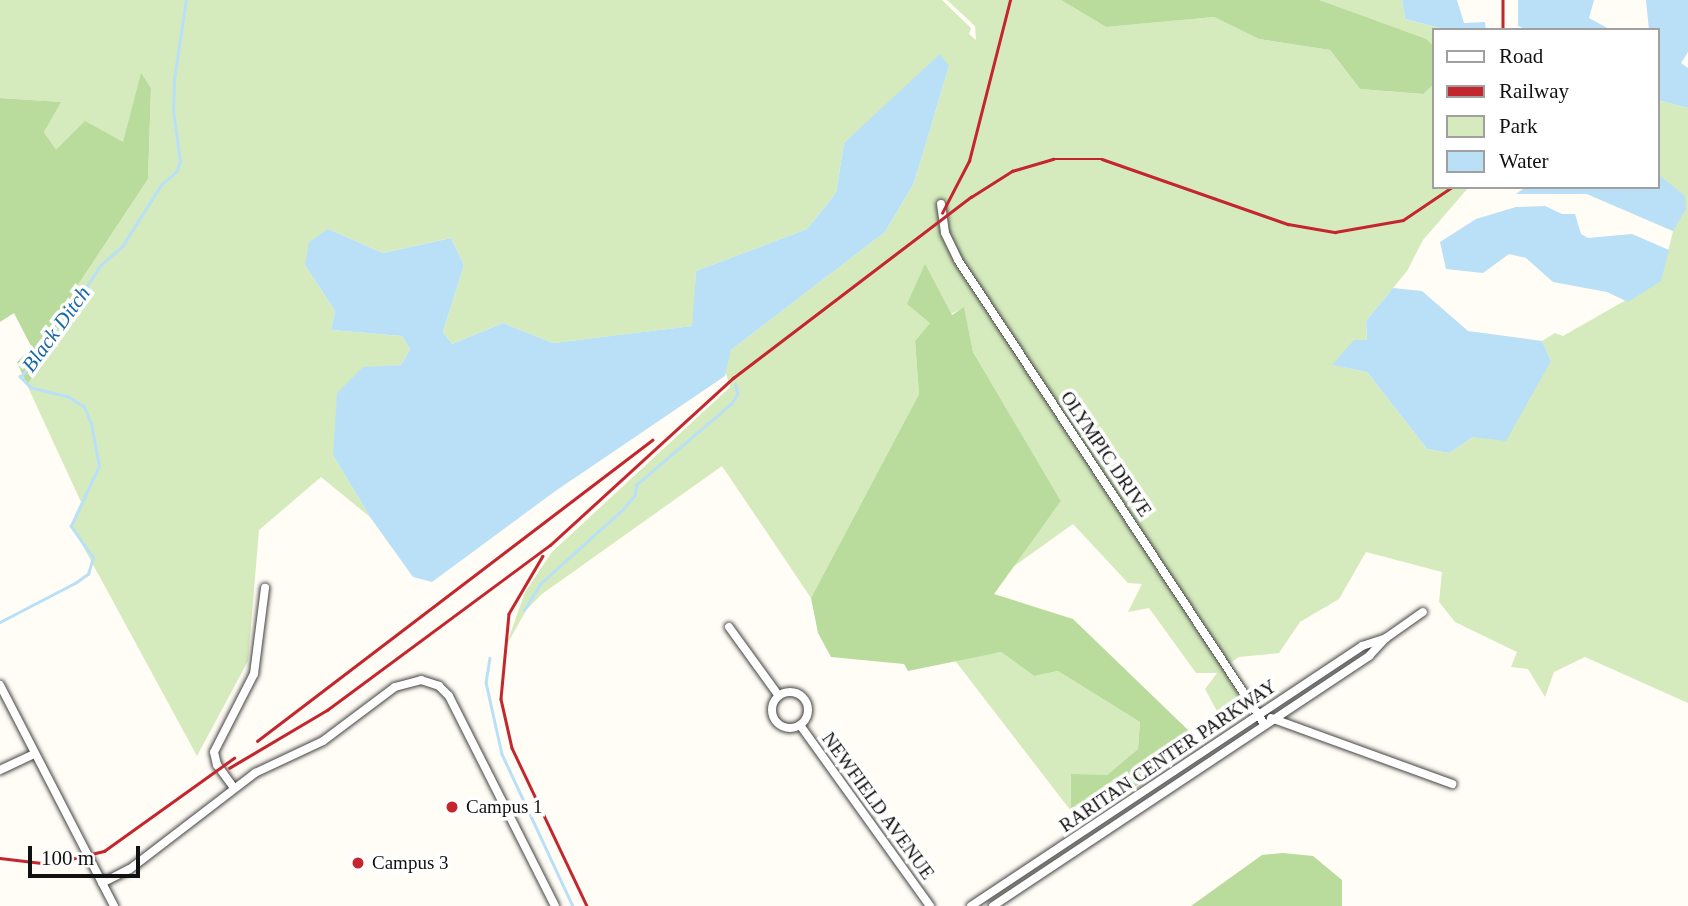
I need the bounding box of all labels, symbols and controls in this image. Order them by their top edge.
legend [1432,28,1660,189]
text: Road [1499,44,1543,68]
text: Railway [1499,79,1569,103]
text: Park [1499,114,1538,138]
text: Water [1499,149,1549,173]
water label: Black Ditch [17,281,95,377]
street label: OLYMPIC DRIVE [1056,387,1156,521]
street label: RARITAN CENTER PARKWAY [1055,675,1281,837]
street label: NEWFIELD AVENUE [817,728,939,884]
place label: Campus 1 [466,796,543,818]
marker: Campus 1 [444,799,460,815]
scale bar [32,832,144,876]
text: 100 m [41,846,94,870]
place label: Campus 3 [372,852,449,874]
marker: Campus 3 [350,855,366,871]

